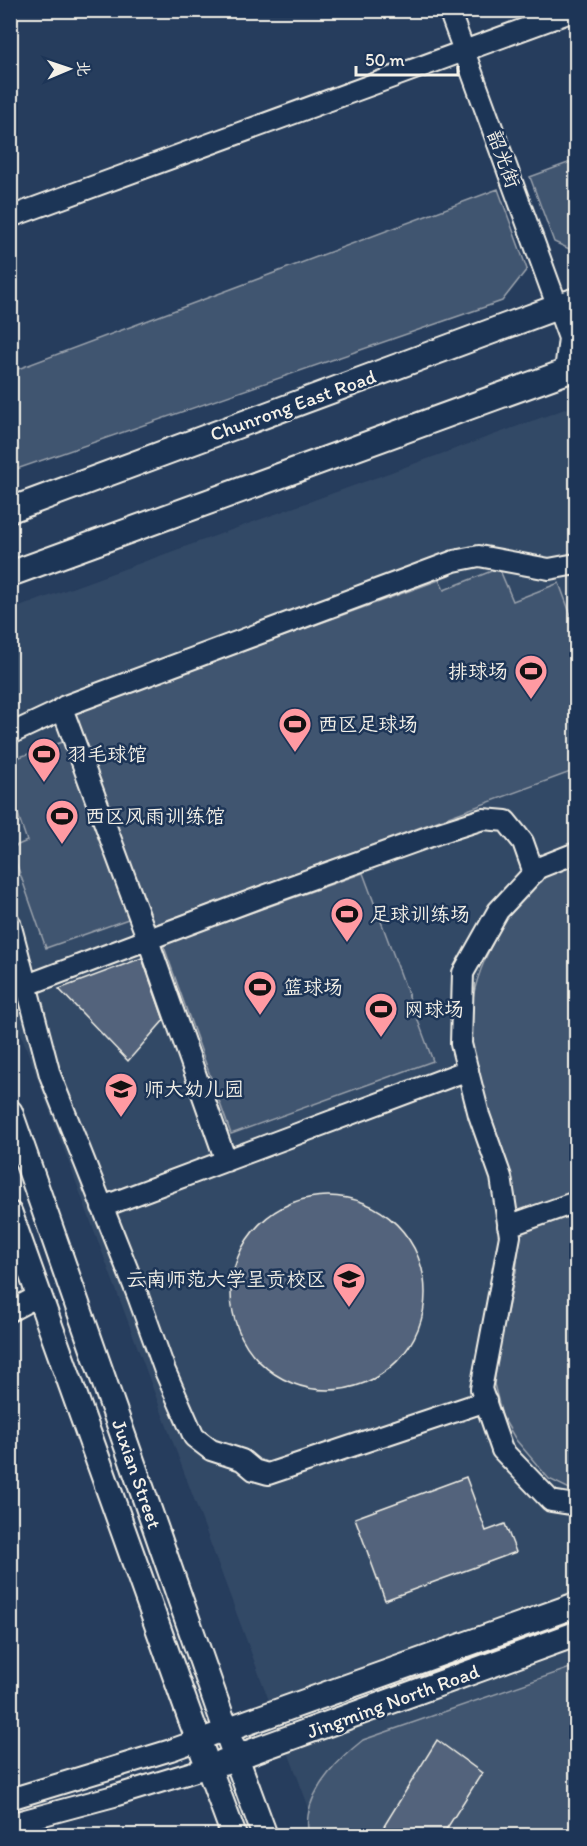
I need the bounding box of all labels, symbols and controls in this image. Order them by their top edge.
north arrow [39,39,99,99]
scale bar [356,39,458,77]
text: 50 m [365,49,405,71]
text: 北 [74,60,93,77]
street label: 韶光街 [482,127,526,191]
street label: Chunrong East Road [207,364,379,446]
sports icon: 排球场 [513,653,549,700]
place label: 排球场 [448,659,508,683]
sports icon: 西区足球场 [277,706,313,753]
place label: 西区足球场 [318,712,418,736]
sports icon: 羽毛球馆 [26,736,62,783]
place label: 羽毛球馆 [67,742,147,766]
sports icon: 西区风雨训练馆 [44,798,80,845]
place label: 西区风雨训练馆 [85,804,225,828]
sports icon: 足球训练场 [329,896,365,943]
place label: 足球训练场 [370,902,470,926]
sports icon: 篮球场 [242,969,278,1016]
place label: 篮球场 [283,975,343,999]
sports icon: 网球场 [363,991,399,1038]
place label: 网球场 [404,997,464,1021]
school or university icon: 师大幼儿园 [103,1071,139,1118]
place label: 师大幼儿园 [144,1077,244,1101]
school or university icon: 云南师范大学呈贡校区 [331,1261,367,1308]
place label: 云南师范大学呈贡校区 [126,1267,326,1291]
street label: Juxian Street [107,1416,167,1533]
street label: Jingming North Road [304,1659,482,1743]

